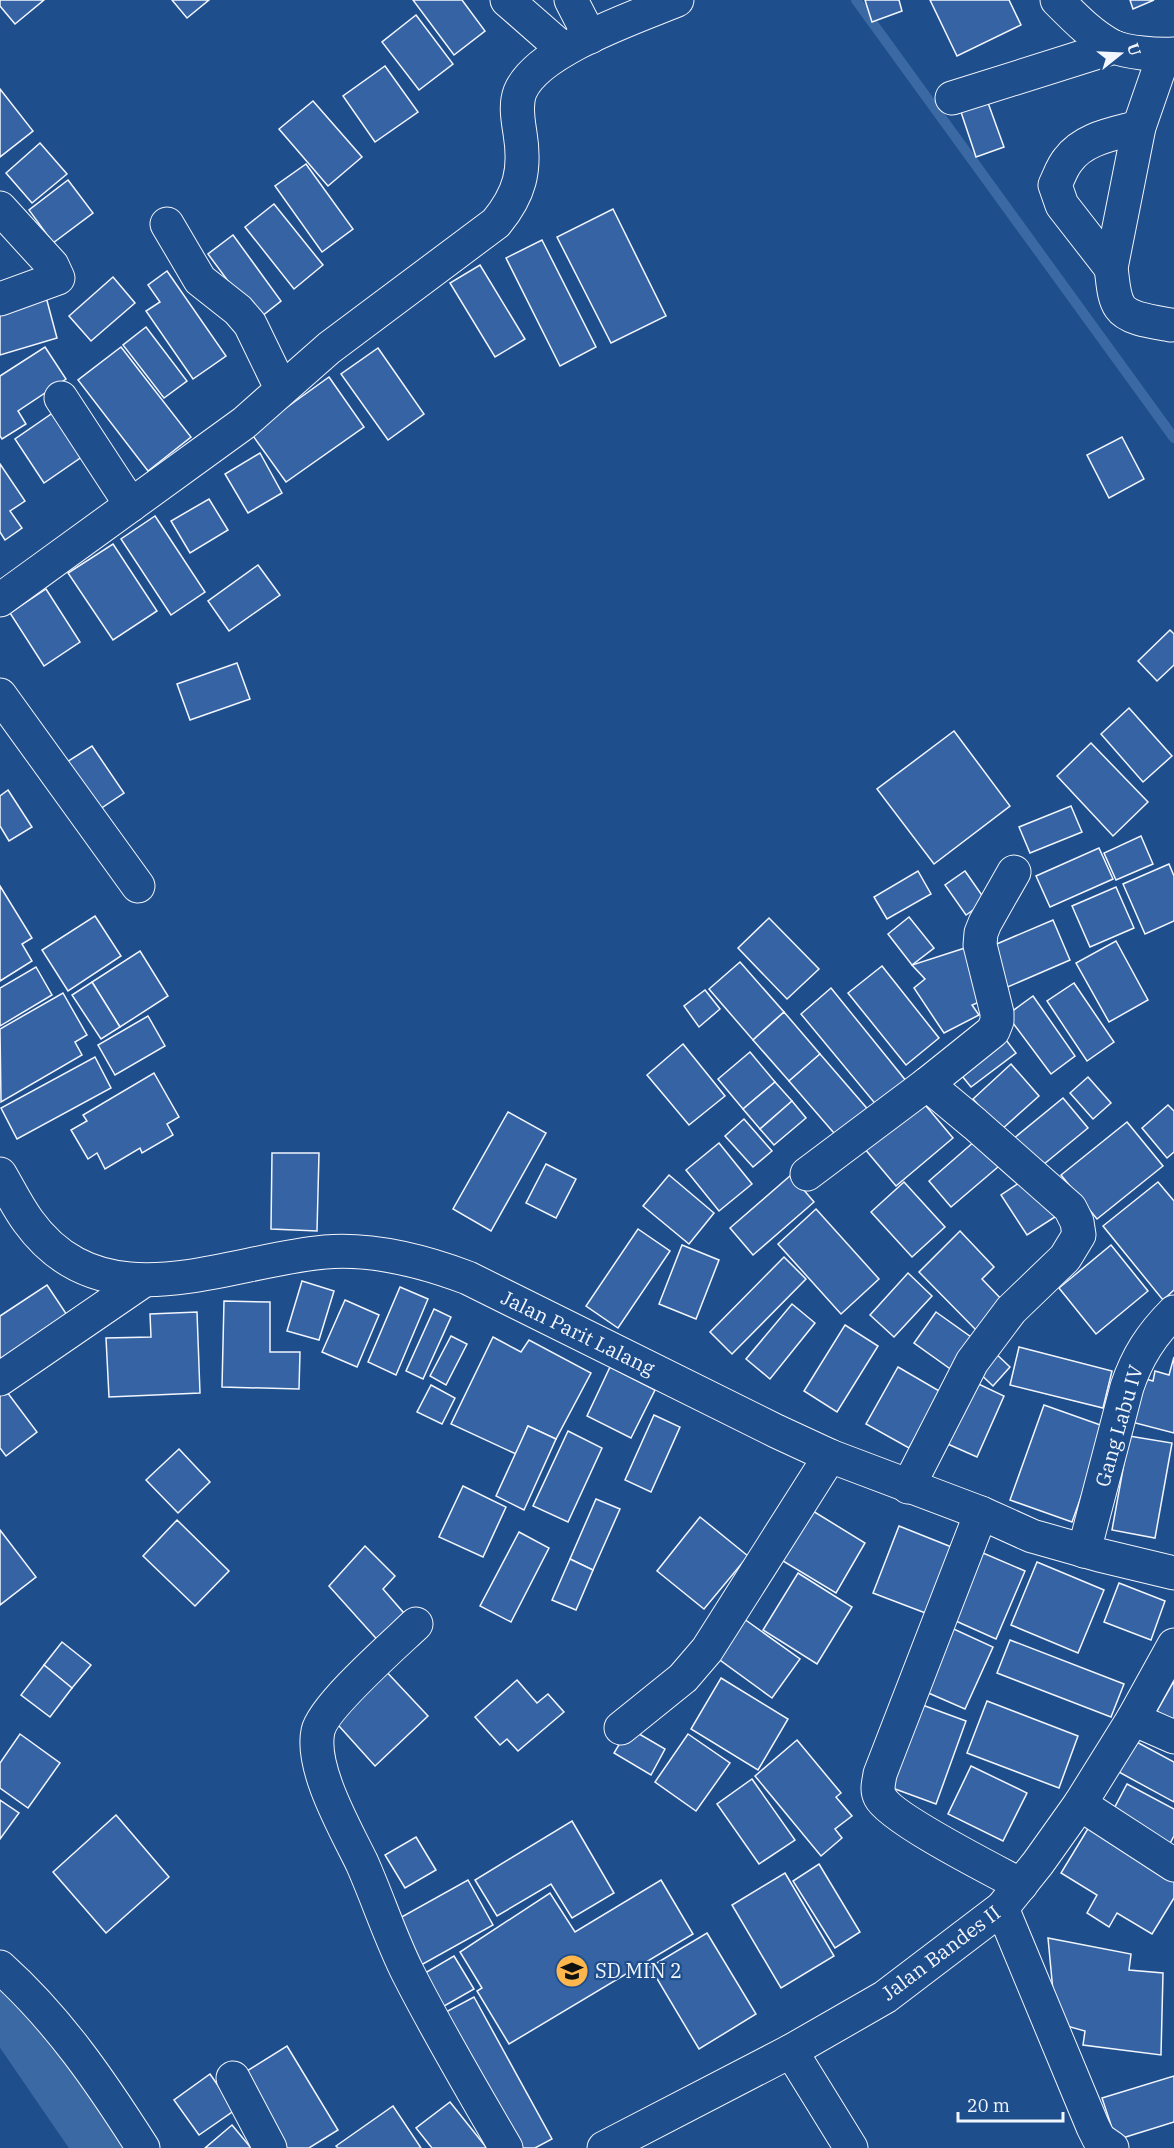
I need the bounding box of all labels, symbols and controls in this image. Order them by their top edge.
north arrow [1090,24,1150,84]
text: U [1123,40,1146,58]
street label: Jalan Parit Lalang [497,1284,660,1381]
street label: Gang Labu IV [1088,1362,1149,1490]
street label: Jalan Bandes II [876,1899,1006,2006]
school or university icon: SD MIN 2 [554,1953,590,1989]
place label: SD MIN 2 [595,1957,682,1984]
scale bar [958,2085,1063,2123]
text: 20 m [967,2094,1010,2117]

